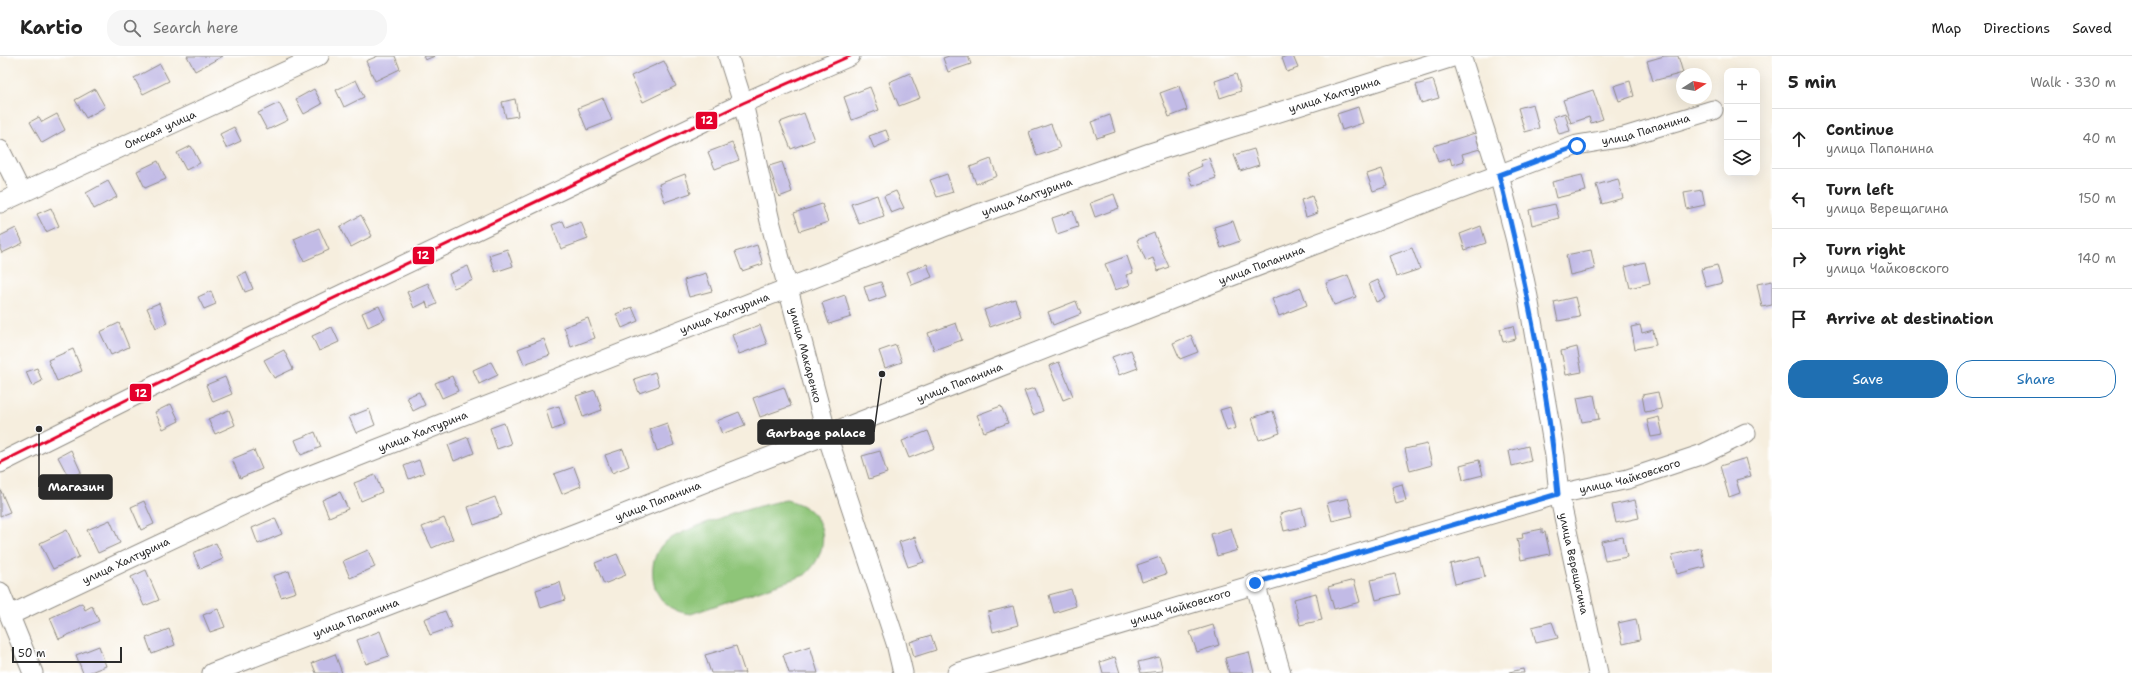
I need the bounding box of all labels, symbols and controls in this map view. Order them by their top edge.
search box [107,10,387,46]
text: Kartio [20,15,83,40]
icon: search [121,17,143,39]
text: Search here [153,18,239,38]
text: Map [1932,19,1962,37]
text: Directions [1984,19,2050,37]
text: Saved [2072,19,2112,37]
north arrow [1676,68,1712,104]
map controls [1724,68,1760,176]
button: + [1724,68,1760,104]
text: 5 min [1788,71,1836,93]
street label: улица Халтурина [1287,74,1382,117]
text: Walk · 330 m [2030,74,2116,91]
button: − [1724,104,1760,140]
street label: Омская улица [122,107,198,153]
street label: улица Папанина [1600,110,1692,149]
line badge: 12 [695,111,718,130]
text: 12 [701,113,713,128]
text: Continue [1826,120,1894,140]
icon: ahead [1788,128,1810,150]
text: 40 m [2082,130,2116,147]
route start [1568,137,1586,155]
button: layers [1724,140,1760,176]
text: улица Папанина [1826,140,1934,157]
street label: улица Халтурина [980,174,1074,220]
text: Turn left [1826,180,1894,200]
icon: left [1788,188,1810,210]
text: 150 m [2078,190,2116,207]
text: улица Верещагина [1826,200,1948,217]
text: Turn right [1826,240,1906,260]
street label: улица Папанина [1216,242,1307,288]
line badge: 12 [412,246,435,265]
text: 12 [417,248,429,263]
icon: right [1788,248,1810,270]
text: 140 m [2077,250,2116,267]
text: улица Чайковского [1826,260,1949,277]
street label: улица Халтурина [678,289,772,338]
street label: улица Макаренко [785,306,825,405]
icon: arrive [1788,308,1810,330]
text: Arrive at destination [1826,309,1994,329]
street label: улица Папанина [915,359,1005,407]
button: Save [1788,360,1948,398]
button: Share [1956,360,2116,398]
line badge: 12 [129,383,152,402]
text: 12 [135,386,147,401]
street label: улица Халтурина [376,407,470,456]
callout: Garbage palace [758,420,874,444]
text: Garbage palace [766,425,866,441]
street label: улица Чайковского [1578,455,1683,497]
callout: Магазин [39,475,112,499]
street label: улица Папанина [613,478,703,525]
text: Магазин [48,479,105,495]
street label: улица Верещагина [1555,511,1592,616]
street label: улица Халтурина [80,534,172,588]
route end [1246,574,1264,592]
street label: улица Чайковского [1128,585,1233,629]
street label: улица Папанина [311,595,401,642]
scale bar [12,645,122,664]
text: 50 m [18,646,46,661]

